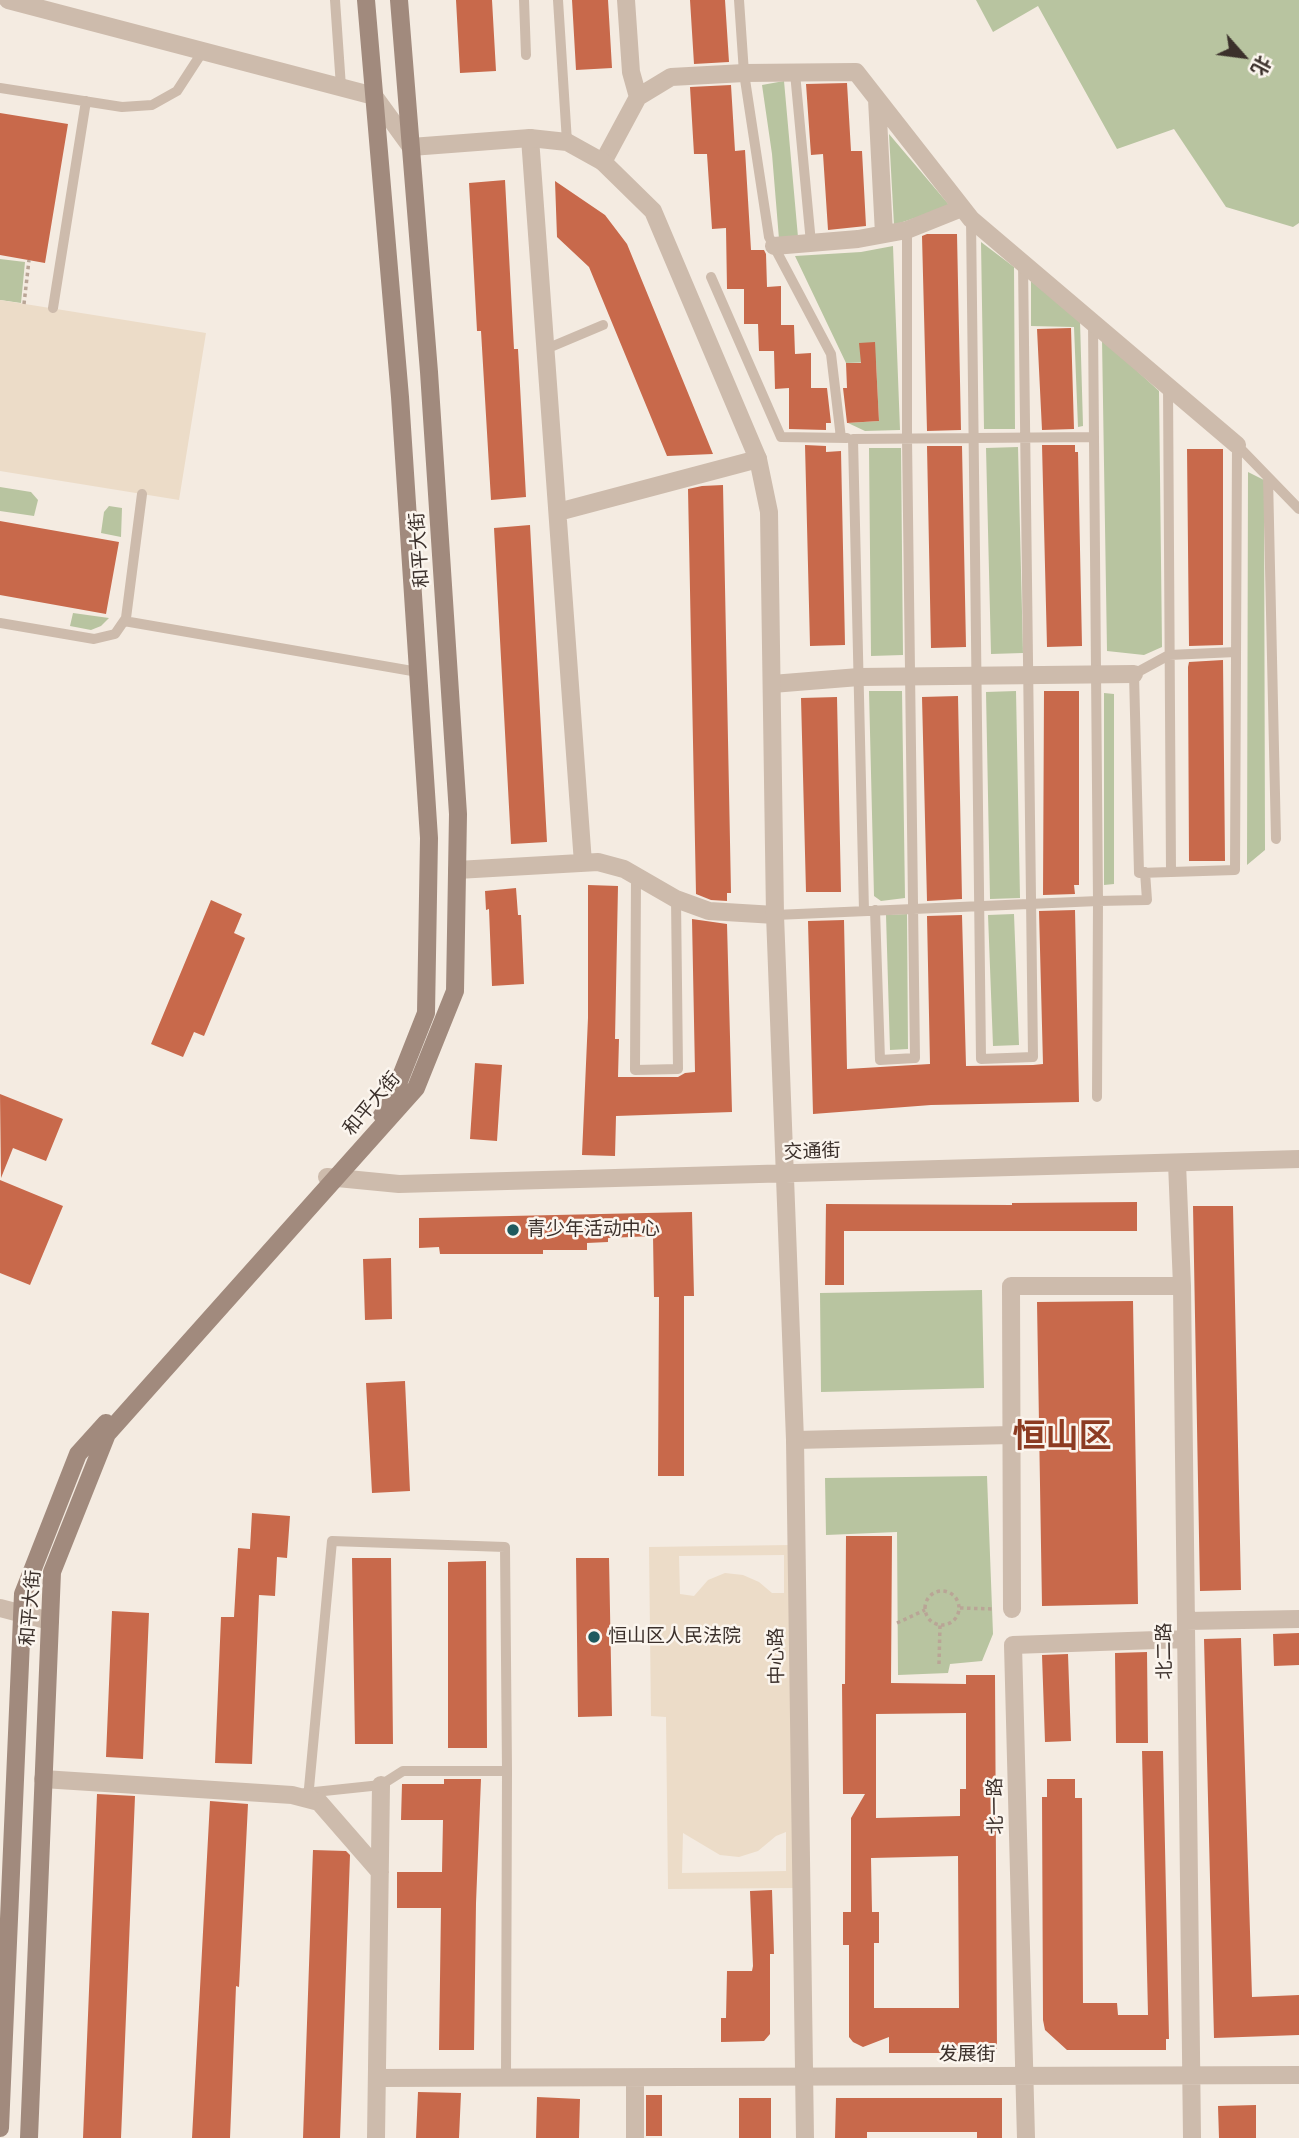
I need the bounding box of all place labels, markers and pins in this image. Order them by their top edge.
place label: 青少年活动中心 [527,1219,660,1241]
marker: 青少年活动中心 [505,1222,521,1238]
place label: 恒山区人民法院 [608,1626,741,1648]
marker: 恒山区人民法院 [586,1629,602,1645]

